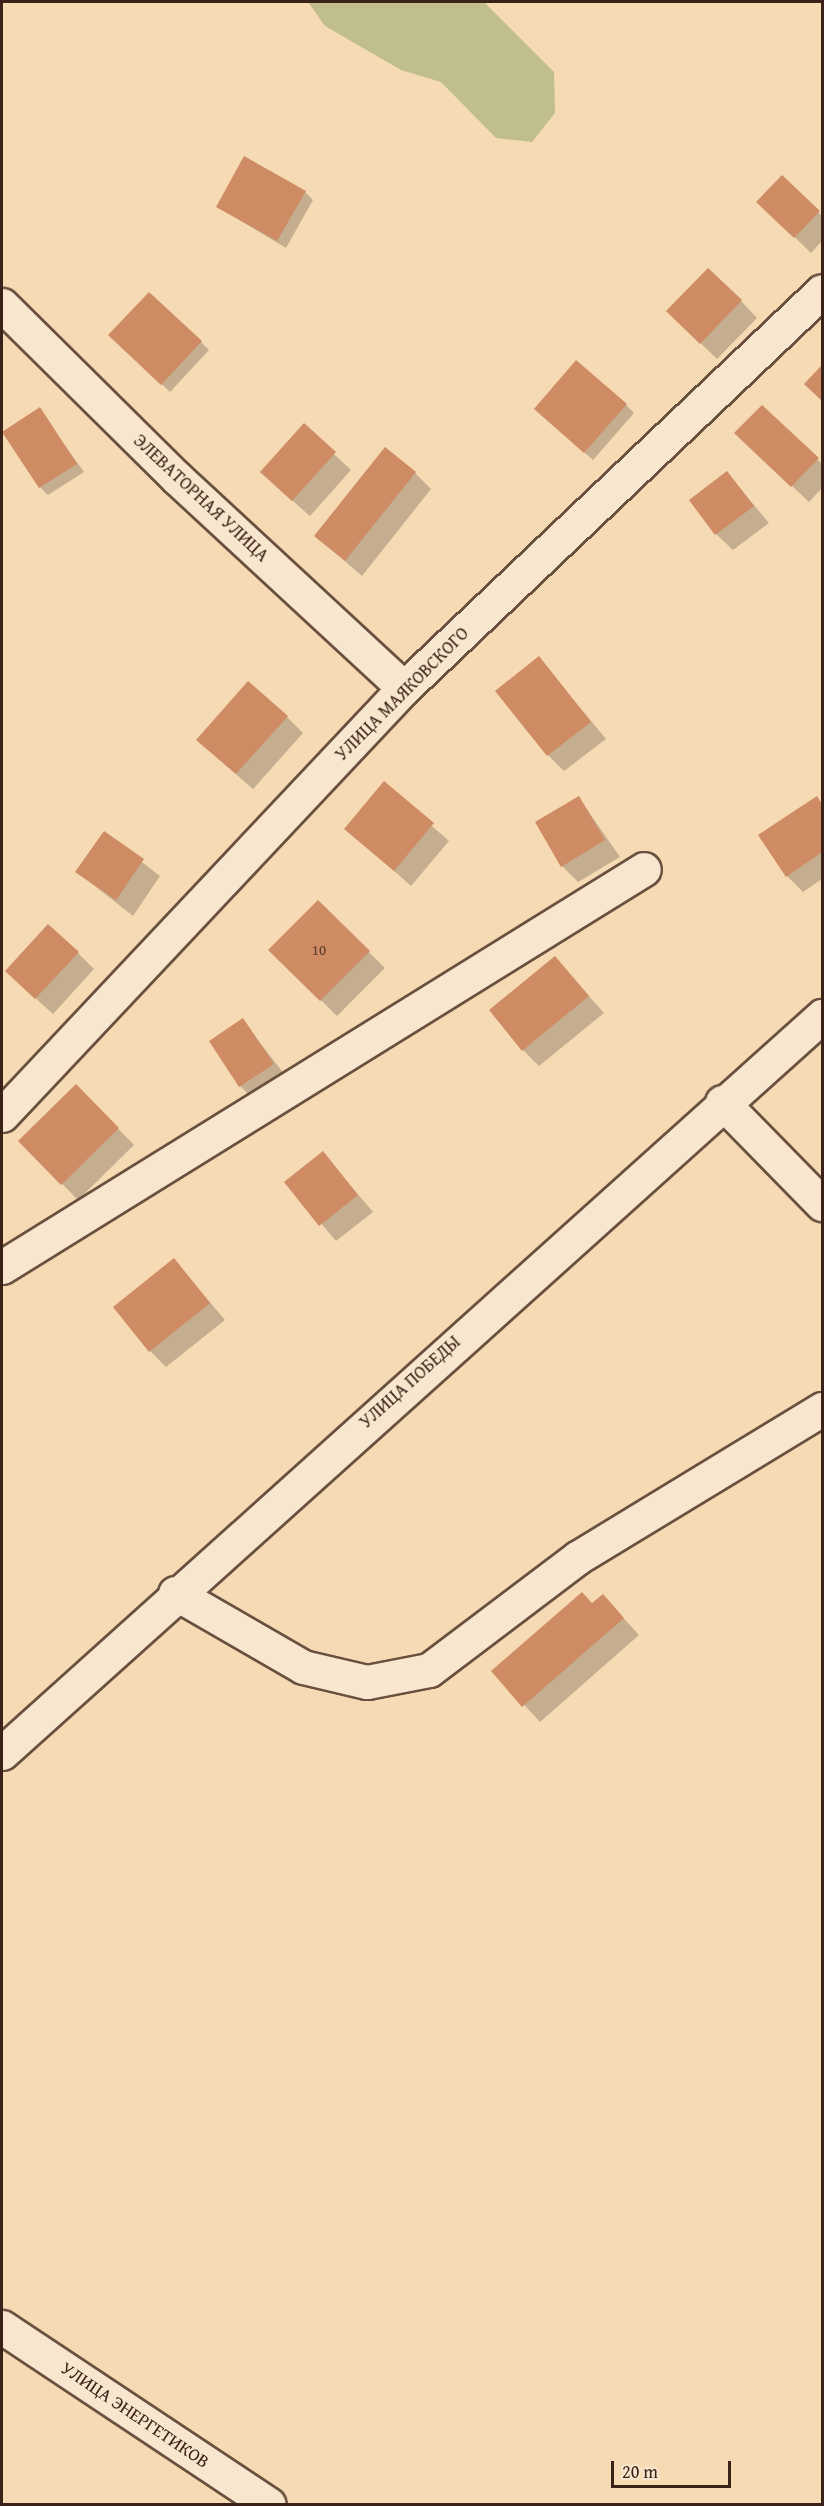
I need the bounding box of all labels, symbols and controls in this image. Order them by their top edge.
street label: ЭЛЕВАТОРНАЯ УЛИЦА [129,430,273,566]
street label: УЛИЦА МАЯКОВСКОГО [331,623,473,765]
house number: 10 [312,941,326,959]
street label: УЛИЦА ПОБЕДЫ [355,1331,465,1433]
street label: УЛИЦА ЭНЕРГЕТИКОВ [57,2357,213,2473]
scale bar [614,2449,734,2487]
text: 20 m [622,2458,658,2485]

